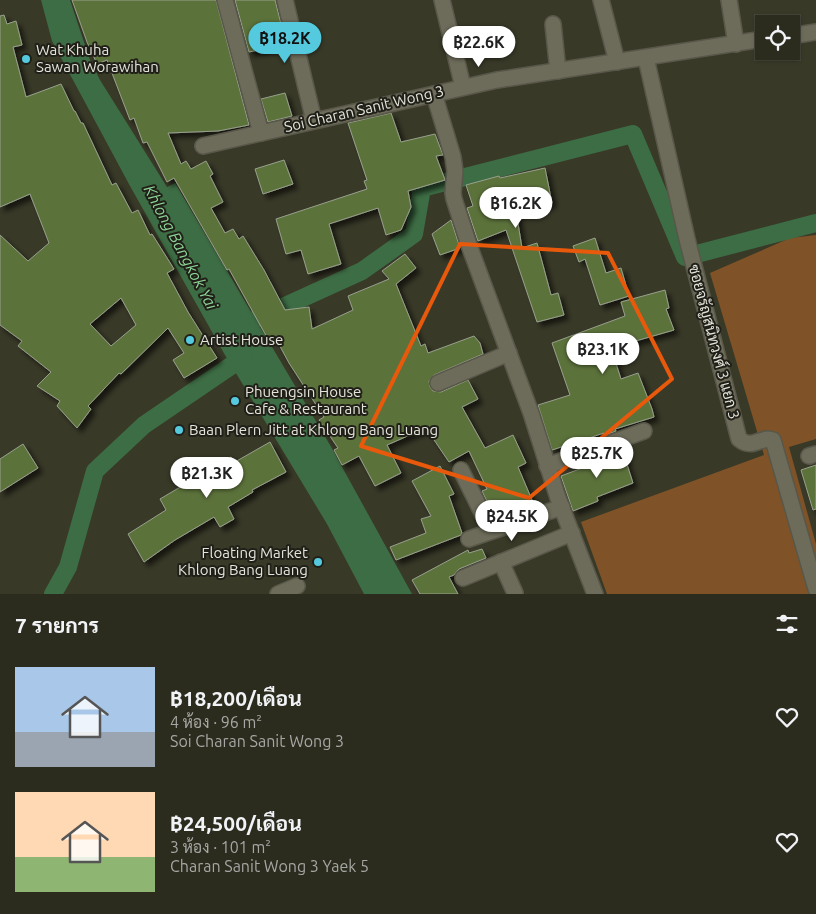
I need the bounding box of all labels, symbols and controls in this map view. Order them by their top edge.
map controls [755,15,800,60]
button: locate [755,15,800,60]
pin: ฿18.2K [244,22,326,64]
pin: ฿22.6K [438,26,520,68]
text: ฿18.2K [259,29,311,47]
text: ฿22.6K [453,33,505,51]
place label: Wat Khuha Sawan Worawihan [36,41,159,75]
marker: Wat Khuha Sawan Worawihan [20,53,32,65]
street label: Soi Charan Sanit Wong 3 [282,82,445,135]
water label: Khlong Bangkok Yai [141,182,222,313]
pin: ฿16.2K [475,186,557,229]
text: ฿16.2K [490,194,542,212]
street label: ซอยจรัญสนิทวงศ์ 3 แยก 3 [685,262,744,421]
place label: Artist House [200,331,283,348]
pin: ฿23.1K [562,332,644,375]
marker: Artist House [184,334,196,346]
text: ฿23.1K [577,340,629,358]
place label: Phuengsin House Cafe & Restaurant [245,383,367,417]
marker: Phuengsin House Cafe & Restaurant [229,395,241,407]
place label: Baan Plern Jitt at Khlong Bang Luang [189,421,438,438]
marker: Baan Plern Jitt at Khlong Bang Luang [173,424,185,436]
pin: ฿25.7K [556,436,638,479]
text: ฿25.7K [571,444,623,462]
pin: ฿21.3K [166,456,248,499]
text: ฿21.3K [181,464,233,482]
pin: ฿24.5K [471,500,553,542]
text: ฿24.5K [486,507,538,525]
place label: Floating Market Khlong Bang Luang [178,544,308,578]
marker: Floating Market Khlong Bang Luang [312,556,324,568]
icon: filters [773,610,801,638]
text: 7 รายการ [15,613,99,637]
text: ฿18,200/เดือน [170,686,302,710]
icon: home [55,687,115,747]
icon: heart [773,703,801,731]
text: 4 ห้อง · 96 m² [170,713,262,731]
text: Soi Charan Sanit Wong 3 [170,732,344,750]
text: ฿24,500/เดือน [170,811,302,835]
icon: home [55,812,115,872]
icon: heart [773,828,801,856]
text: 3 ห้อง · 101 m² [170,838,271,856]
text: Charan Sanit Wong 3 Yaek 5 [170,857,369,875]

